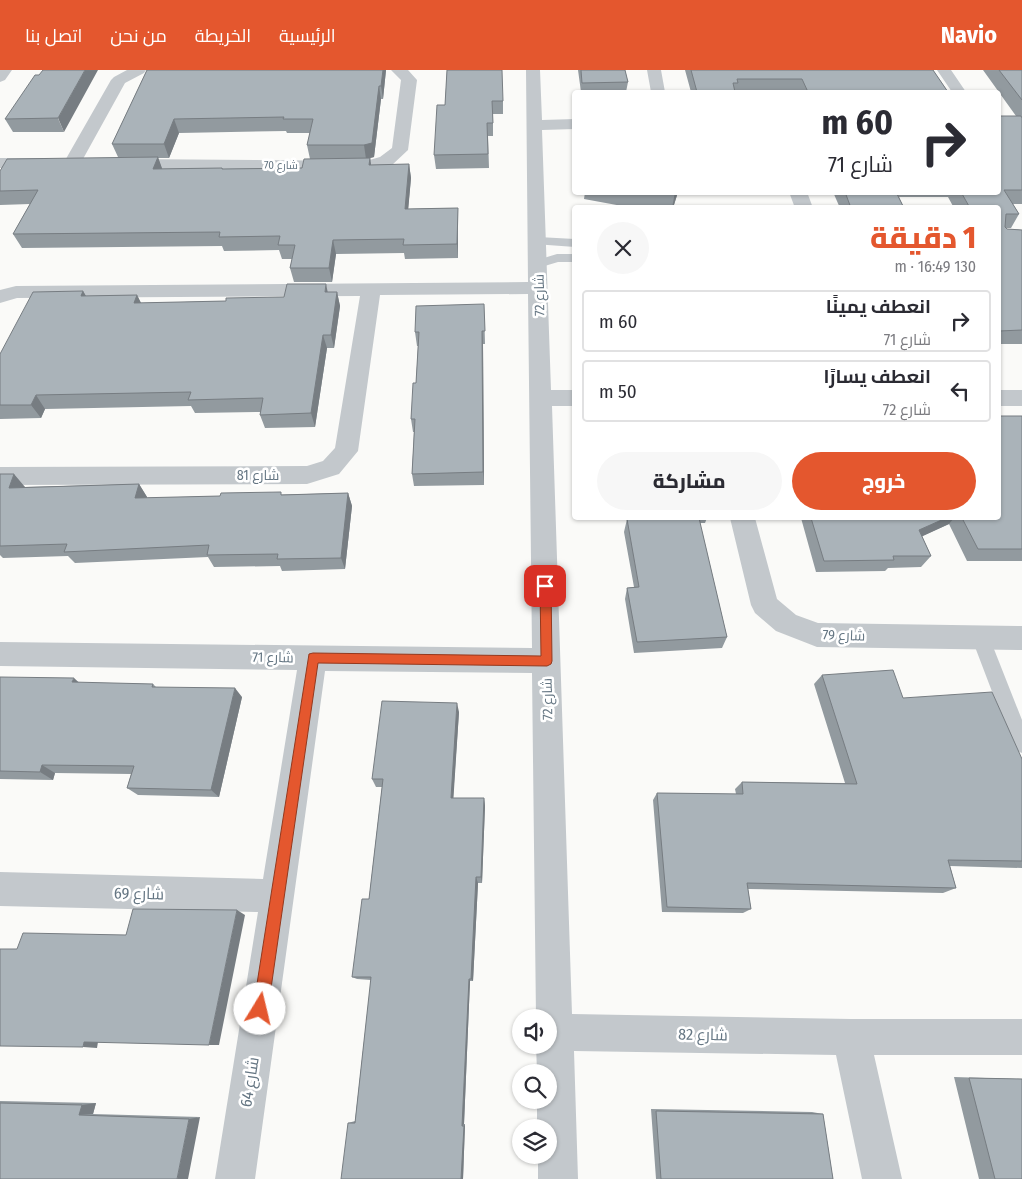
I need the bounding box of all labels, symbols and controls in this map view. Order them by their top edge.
text: Navio [941,21,997,49]
text: اتصل بنا [25,25,82,47]
text: من نحن [110,25,167,47]
text: الخريطة [195,25,251,47]
text: الرئيسية [279,25,336,47]
text: 60 m [822,101,893,143]
icon: right [911,110,976,175]
text: شارع 71 [828,151,893,178]
street label: شارع 70 [264,159,298,173]
text: 1 دقيقة [870,220,976,256]
button: close [597,222,649,274]
text: 130 m · 16:49 [895,257,976,276]
street label: شارع 72 [531,274,548,316]
text: انعطف يمينًا [826,295,931,318]
icon: right [946,307,974,335]
text: 60 m [599,310,637,333]
text: شارع 71 [884,330,931,349]
text: انعطف يسارًا [823,365,931,388]
icon: left [946,377,974,405]
text: 50 m [599,380,637,403]
text: شارع 72 [883,400,931,419]
button: مشاركة [597,452,782,510]
button: خروج [792,452,976,510]
street label: شارع 81 [237,467,279,484]
pin [524,565,566,607]
icon: arrive [531,572,559,600]
street label: شارع 79 [822,626,866,645]
street label: شارع 71 [252,649,294,666]
street label: شارع 72 [539,678,556,720]
street label: شارع 69 [114,884,164,905]
position arrow [233,982,285,1034]
map controls [512,1009,557,1164]
button: sound [512,1009,557,1054]
street label: شارع 82 [678,1025,728,1046]
street label: شارع 64 [236,1056,265,1109]
button: search [512,1064,557,1109]
button: layers [512,1119,557,1164]

